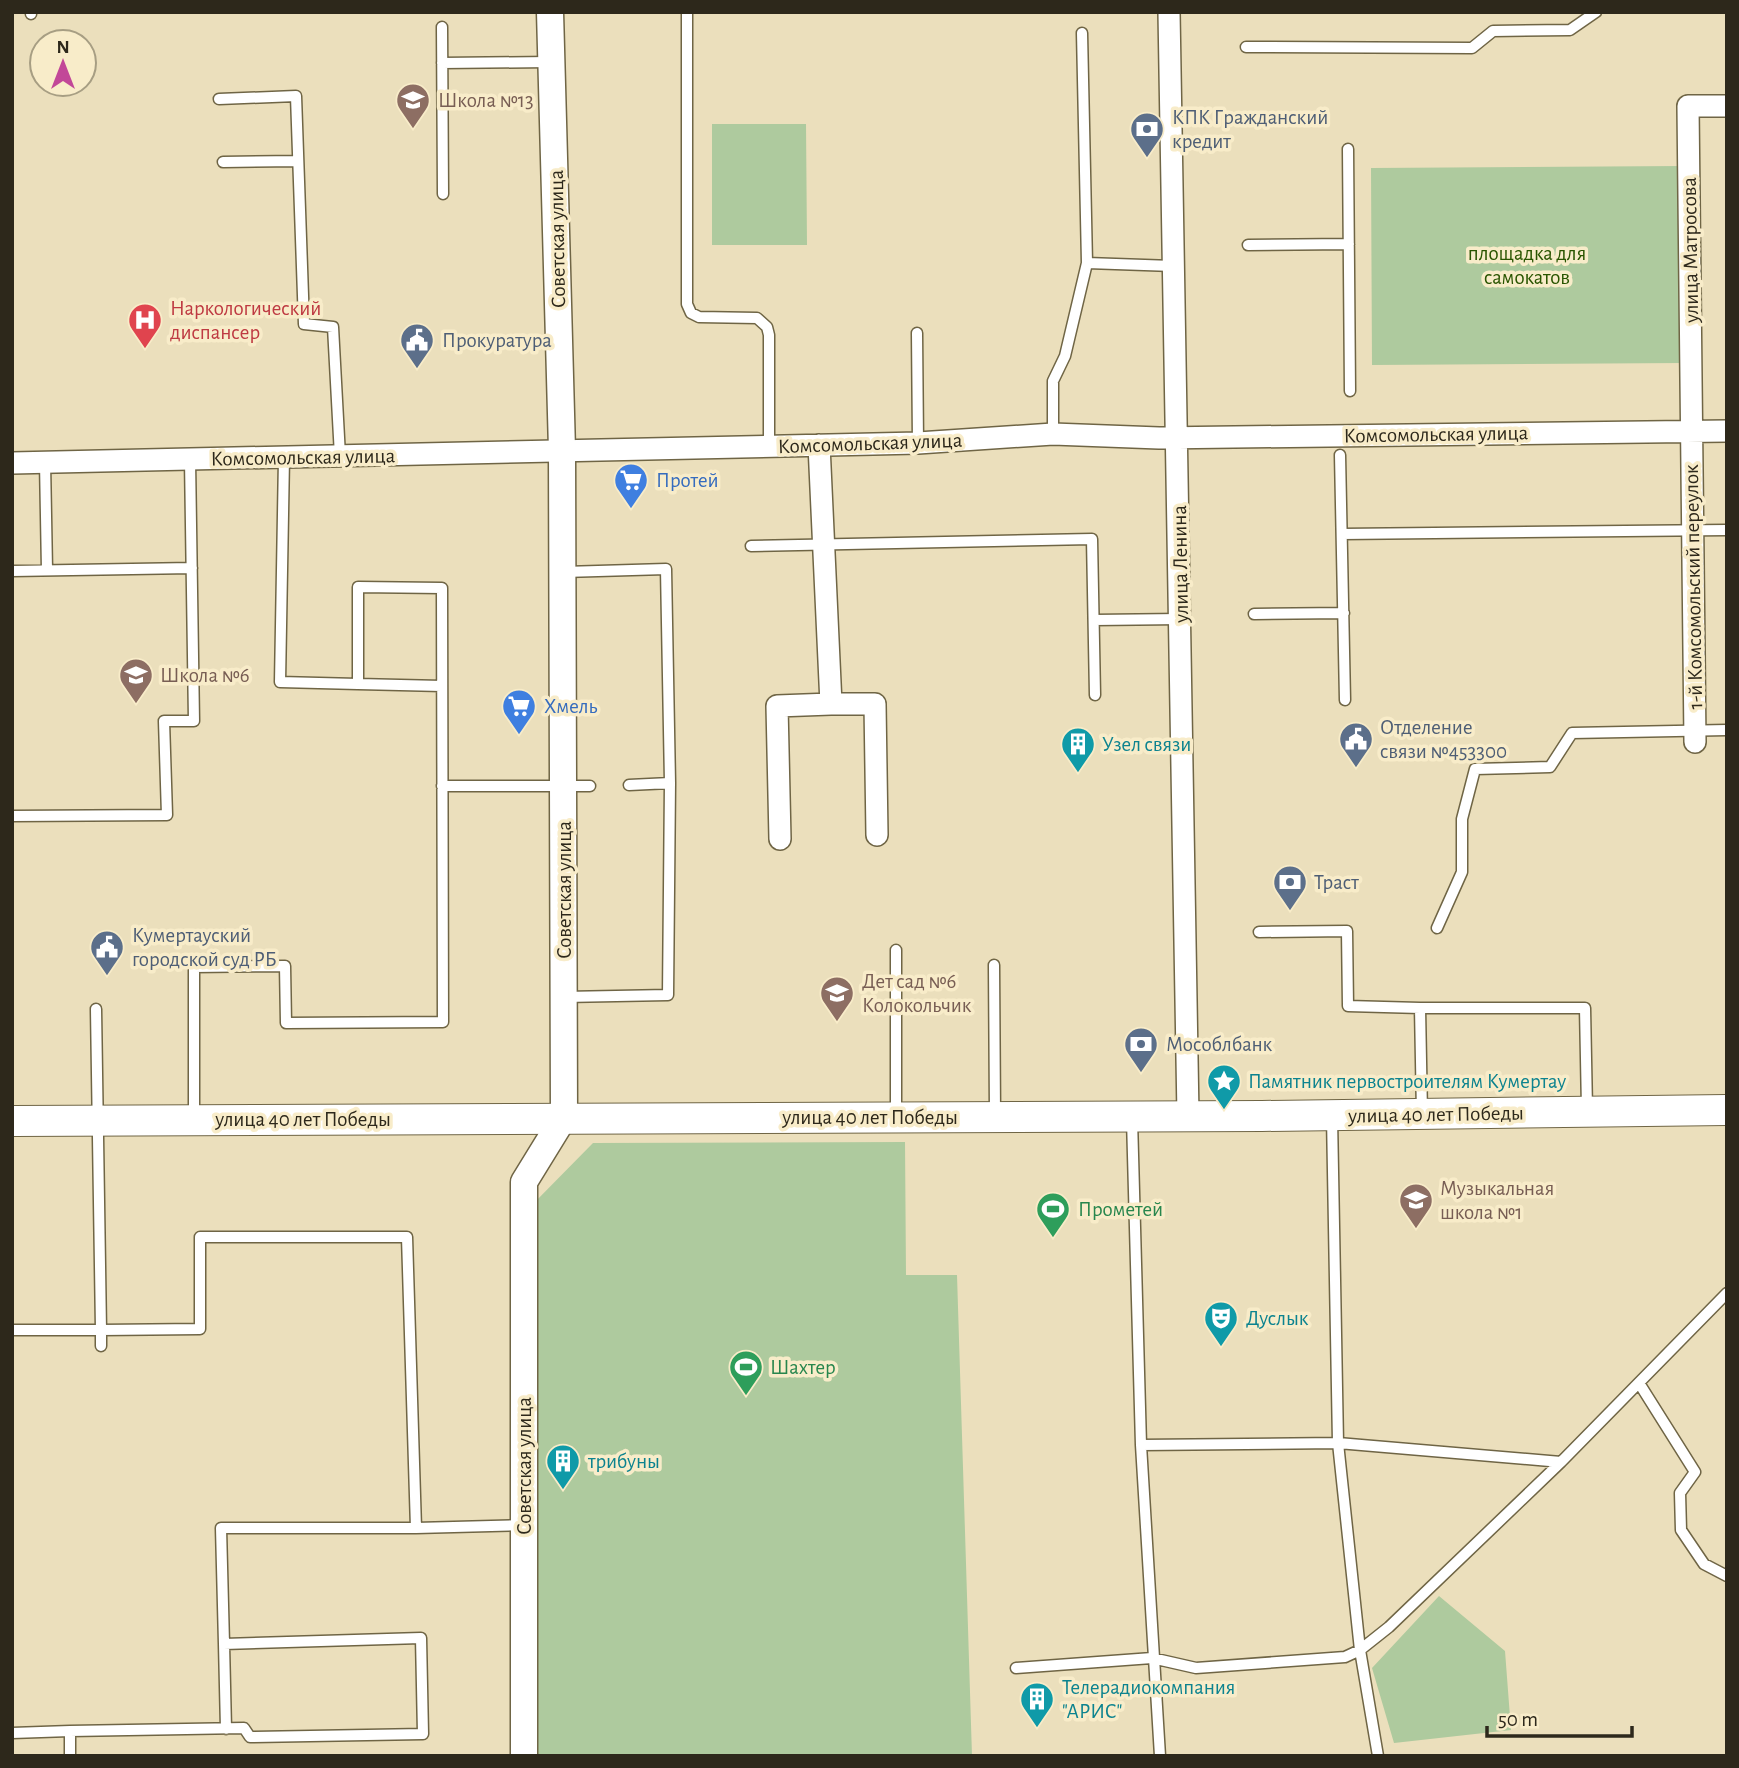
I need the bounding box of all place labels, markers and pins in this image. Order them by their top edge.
school or university icon: Школа №13 [394,81,432,130]
place label: Школа №13 [438,90,534,111]
place label: КПК Гражданский кредит [1172,107,1328,152]
bank icon: КПК Гражданский кредит [1128,110,1166,159]
place label: Наркологический диспансер [170,298,321,343]
hospital icon: Наркологический диспансер [126,301,164,350]
public building icon: Прокуратура [398,321,436,370]
place label: Прокуратура [442,330,552,351]
supermarket icon: Протей [612,461,650,510]
place label: Протей [656,470,719,491]
school or university icon: Школа №6 [117,656,155,705]
place label: Школа №6 [160,665,250,686]
supermarket icon: Хмель [500,687,538,736]
place label: Хмель [544,696,597,717]
place label: Отделение связи №453300 [1380,717,1507,762]
public building icon: Отделение связи №453300 [1337,720,1375,769]
building icon: Узел связи [1059,725,1097,774]
place label: Узел связи [1102,734,1191,755]
bank icon: Траст [1271,863,1309,912]
place label: Траст [1314,872,1359,893]
place label: Кумертауский городской суд РБ [132,925,277,970]
public building icon: Кумертауский городской суд РБ [88,928,126,977]
place label: Дет сад №6 Колокольчик [862,971,972,1016]
school or university icon: Дет сад №6 Колокольчик [818,974,856,1023]
bank icon: Мособлбанк [1122,1025,1160,1074]
place label: Мособлбанк [1166,1034,1273,1055]
place icon: Памятник первостроителям Кумертау [1205,1062,1243,1111]
place label: Памятник первостроителям Кумертау [1248,1071,1566,1092]
place label: Музыкальная школа №1 [1440,1178,1554,1223]
school or university icon: Музыкальная школа №1 [1397,1181,1435,1230]
sports icon: Прометей [1034,1190,1072,1239]
place label: Прометей [1078,1199,1163,1220]
theatre icon: Дуслык [1202,1299,1240,1348]
place label: Дуслык [1246,1308,1309,1329]
sports icon: Шахтер [727,1348,765,1397]
place label: Шахтер [770,1357,836,1378]
building icon: трибуны [544,1442,582,1491]
place label: трибуны [587,1451,660,1472]
place label: Телерадиокомпания "АРИС" [1062,1677,1235,1722]
building icon: Телерадиокомпания "АРИС" [1018,1680,1056,1729]

